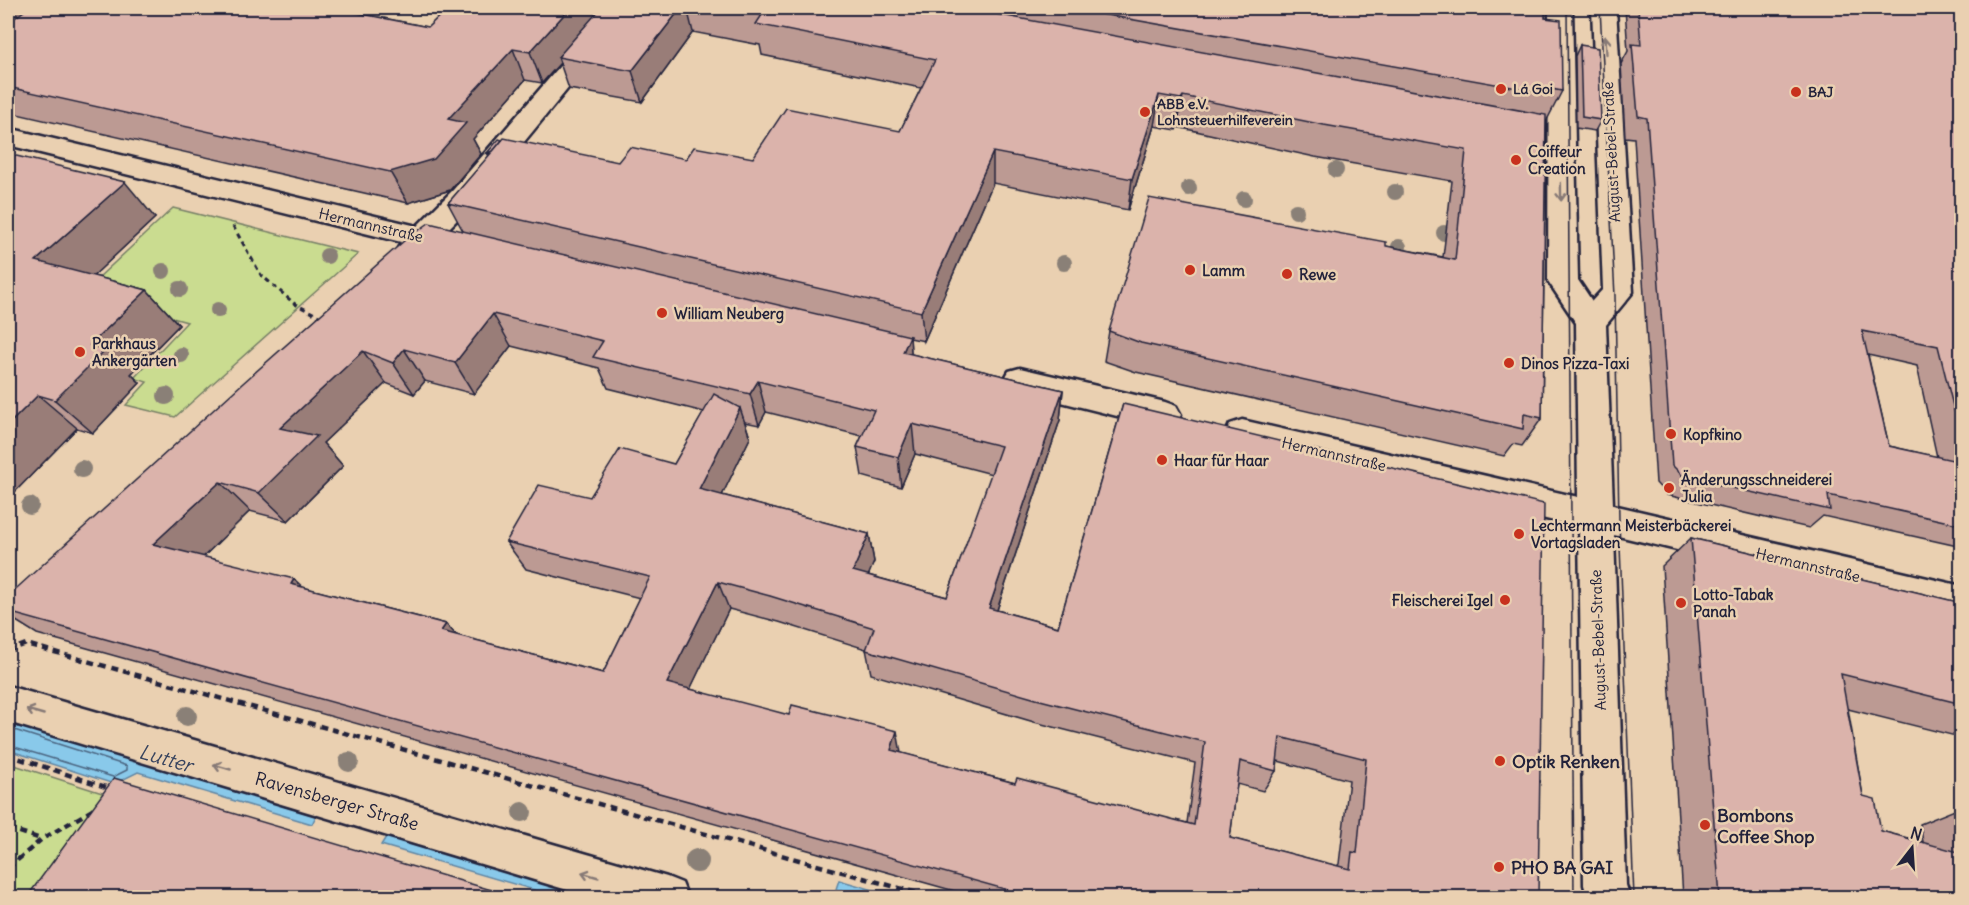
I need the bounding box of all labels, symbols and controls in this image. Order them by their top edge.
one-way arrow [1600,35,1611,55]
place label: Lá Goi [1513,80,1553,98]
street label: August-Bebel-Straße [1598,81,1624,223]
marker: Lá Goi [1494,82,1508,96]
place label: BAJ [1808,83,1834,101]
marker: BAJ [1789,85,1803,99]
place label: ABB e.V. Lohnsteuerhilfeverein [1157,95,1293,129]
marker: ABB e.V. Lohnsteuerhilfeverein [1138,105,1152,119]
place label: Coiffeur Creation [1528,142,1586,178]
marker: Coiffeur Creation [1509,153,1523,167]
one-way arrow [1556,181,1567,201]
street label: Hermannstraße [317,204,425,246]
place label: Lamm [1202,261,1245,280]
marker: Lamm [1183,263,1197,277]
place label: Rewe [1299,265,1336,284]
marker: Rewe [1280,267,1294,281]
place label: William Neuberg [674,304,784,324]
marker: William Neuberg [655,306,669,320]
place label: Parkhaus Ankergärten [92,334,177,371]
marker: Parkhaus Ankergärten [73,345,87,359]
place label: Dinos Pizza-Taxi [1521,354,1629,373]
marker: Dinos Pizza-Taxi [1502,356,1516,370]
place label: Kopfkino [1683,425,1743,445]
marker: Kopfkino [1664,427,1678,441]
street label: Hermannstraße [1280,433,1388,475]
place label: Haar für Haar [1174,451,1270,470]
marker: Haar für Haar [1155,453,1169,467]
place label: Änderungsschneiderei Julia [1681,469,1832,506]
marker: Änderungsschneiderei Julia [1662,481,1676,495]
place label: Lechtermann Meisterbäckerei Vortagsladen [1531,516,1731,553]
marker: Lechtermann Meisterbäckerei Vortagsladen [1512,527,1526,541]
street label: Hermannstraße [1754,544,1862,586]
street label: August-Bebel-Straße [1586,569,1610,711]
place label: Lotto-Tabak Panah [1693,585,1774,621]
place label: Fleischerei Igel [1392,591,1493,611]
marker: Fleischerei Igel [1498,593,1512,607]
marker: Lotto-Tabak Panah [1674,596,1688,610]
one-way arrow [26,706,45,717]
water label: Lutter [136,738,198,778]
place label: Optik Renken [1512,750,1621,773]
marker: Optik Renken [1493,754,1507,768]
one-way arrow [213,761,232,772]
street label: Ravensberger Straße [252,767,422,835]
place label: Bombons Coffee Shop [1717,804,1814,848]
marker: Bombons Coffee Shop [1698,818,1712,832]
north arrow [1882,818,1942,878]
text: N [1908,822,1925,845]
place label: PHO BA GAI [1511,856,1613,879]
marker: PHO BA GAI [1492,860,1506,874]
one-way arrow [581,869,600,880]

